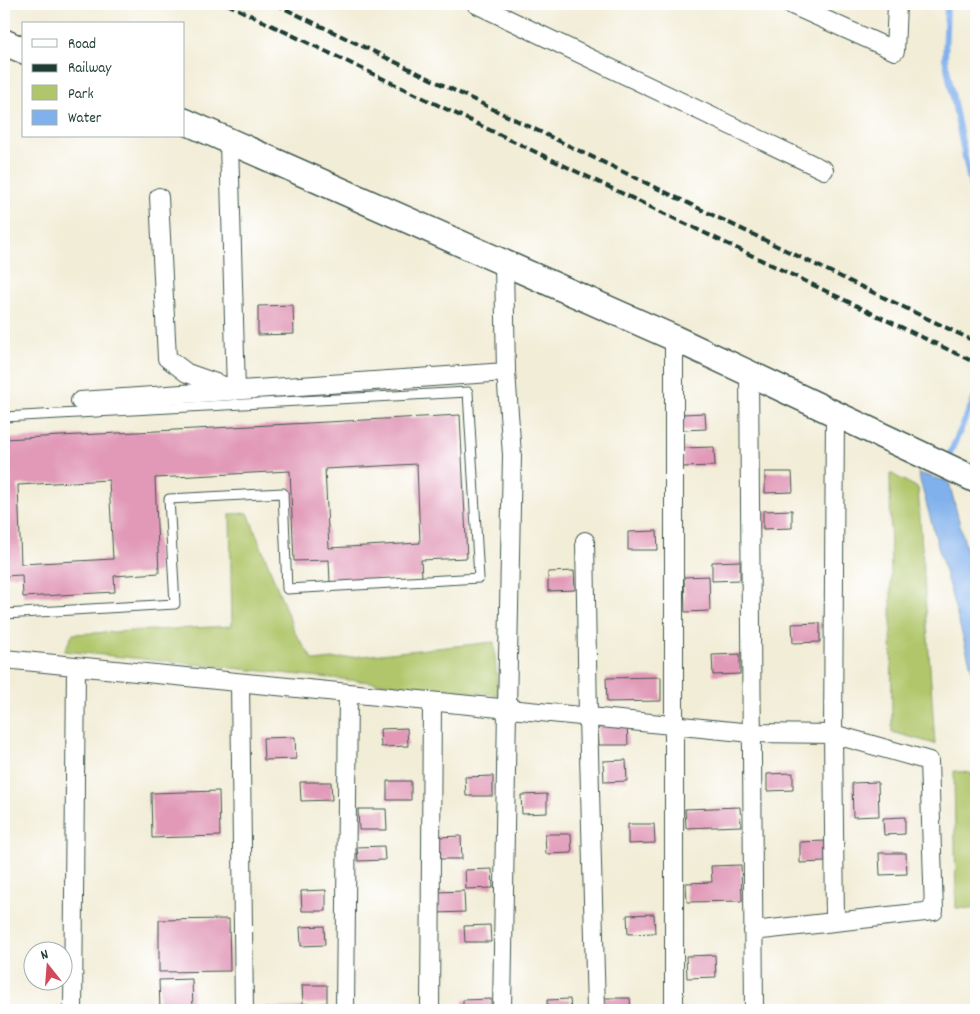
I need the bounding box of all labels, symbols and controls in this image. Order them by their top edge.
legend [22,22,185,138]
text: Road [68,34,96,56]
text: Railway [68,58,112,80]
text: Park [68,84,94,106]
text: Water [68,108,102,130]
north arrow [22,942,72,992]
text: N [39,945,51,966]

